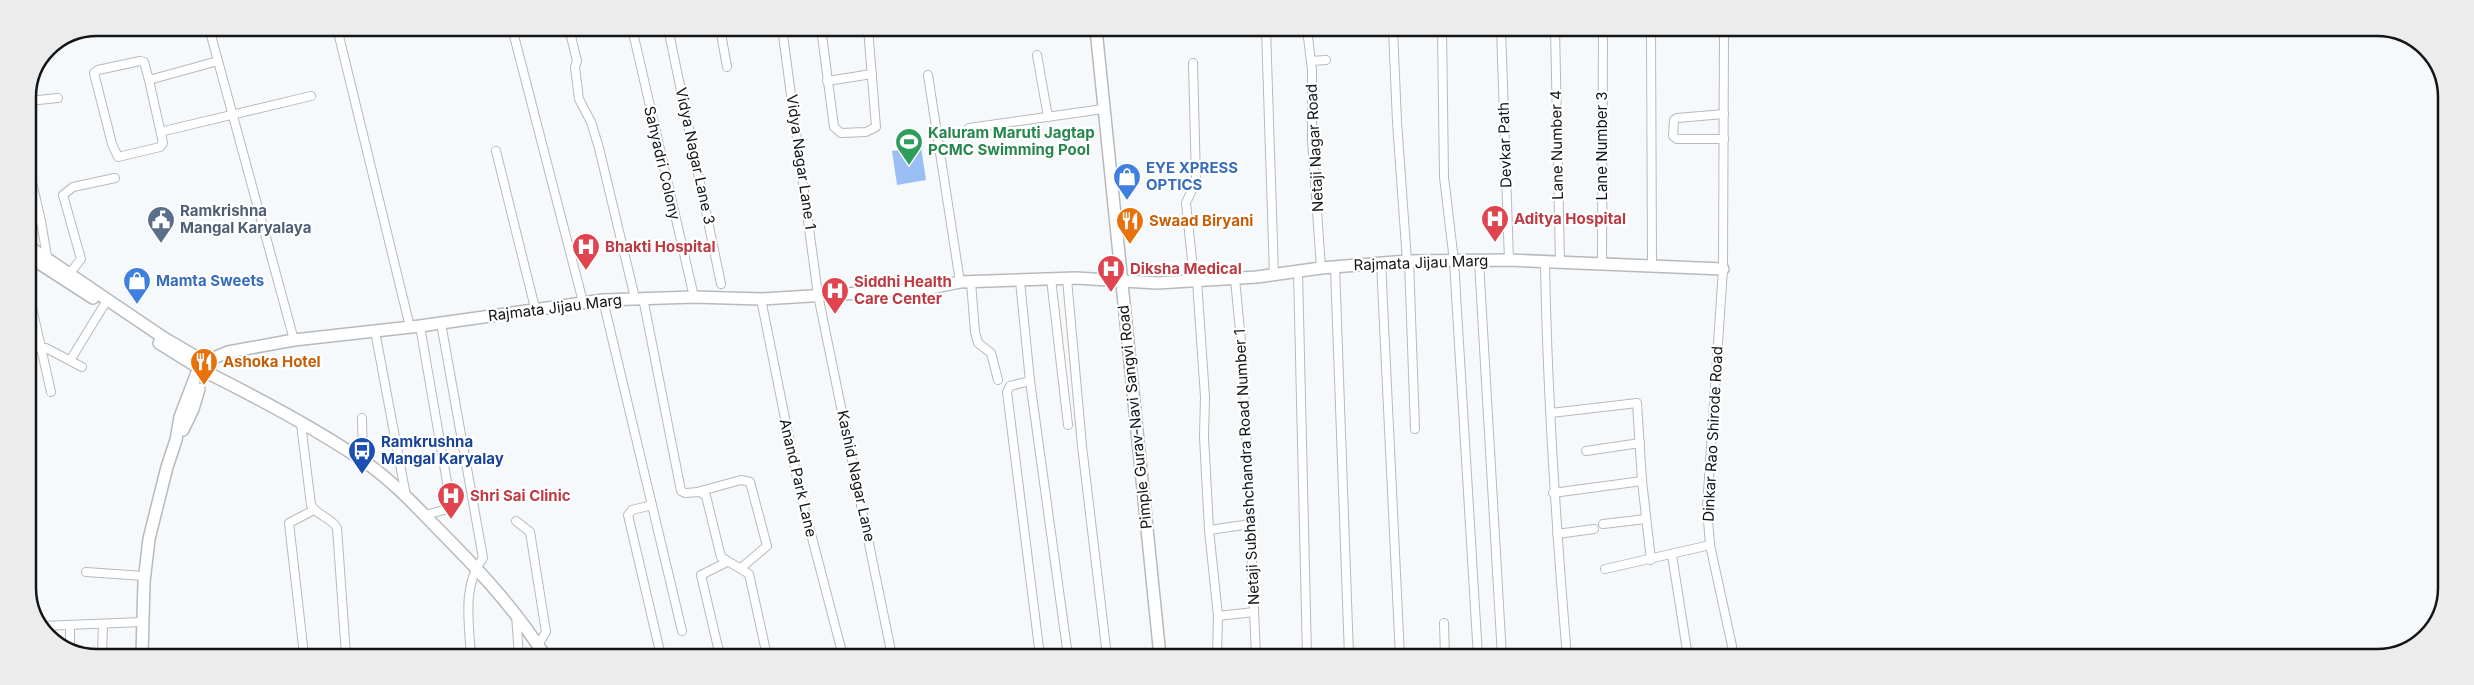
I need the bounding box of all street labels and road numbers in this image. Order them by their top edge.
street label: Netaji Nagar Road [1302,83,1327,213]
street label: Vidya Nagar Lane 3 [672,86,719,226]
street label: Lane Number 4 [1546,90,1567,200]
street label: Lane Number 3 [1592,91,1611,201]
street label: Vidya Nagar Lane 1 [783,93,820,231]
street label: Devkar Path [1494,102,1515,188]
street label: Sahyadri Colony [640,104,685,222]
street label: Rajmata Jijau Marg [1353,251,1489,274]
street label: Rajmata Jijau Marg [487,290,623,325]
street label: Pimple Gurav-Navi Sangvi Road [1113,304,1156,530]
street label: Netaji Subhashchandra Road Number 1 [1230,328,1263,606]
street label: Dinkar Rao Shirode Road [1698,346,1727,522]
street label: Kashid Nagar Lane [833,408,880,543]
street label: Anand Park Lane [776,417,821,539]

